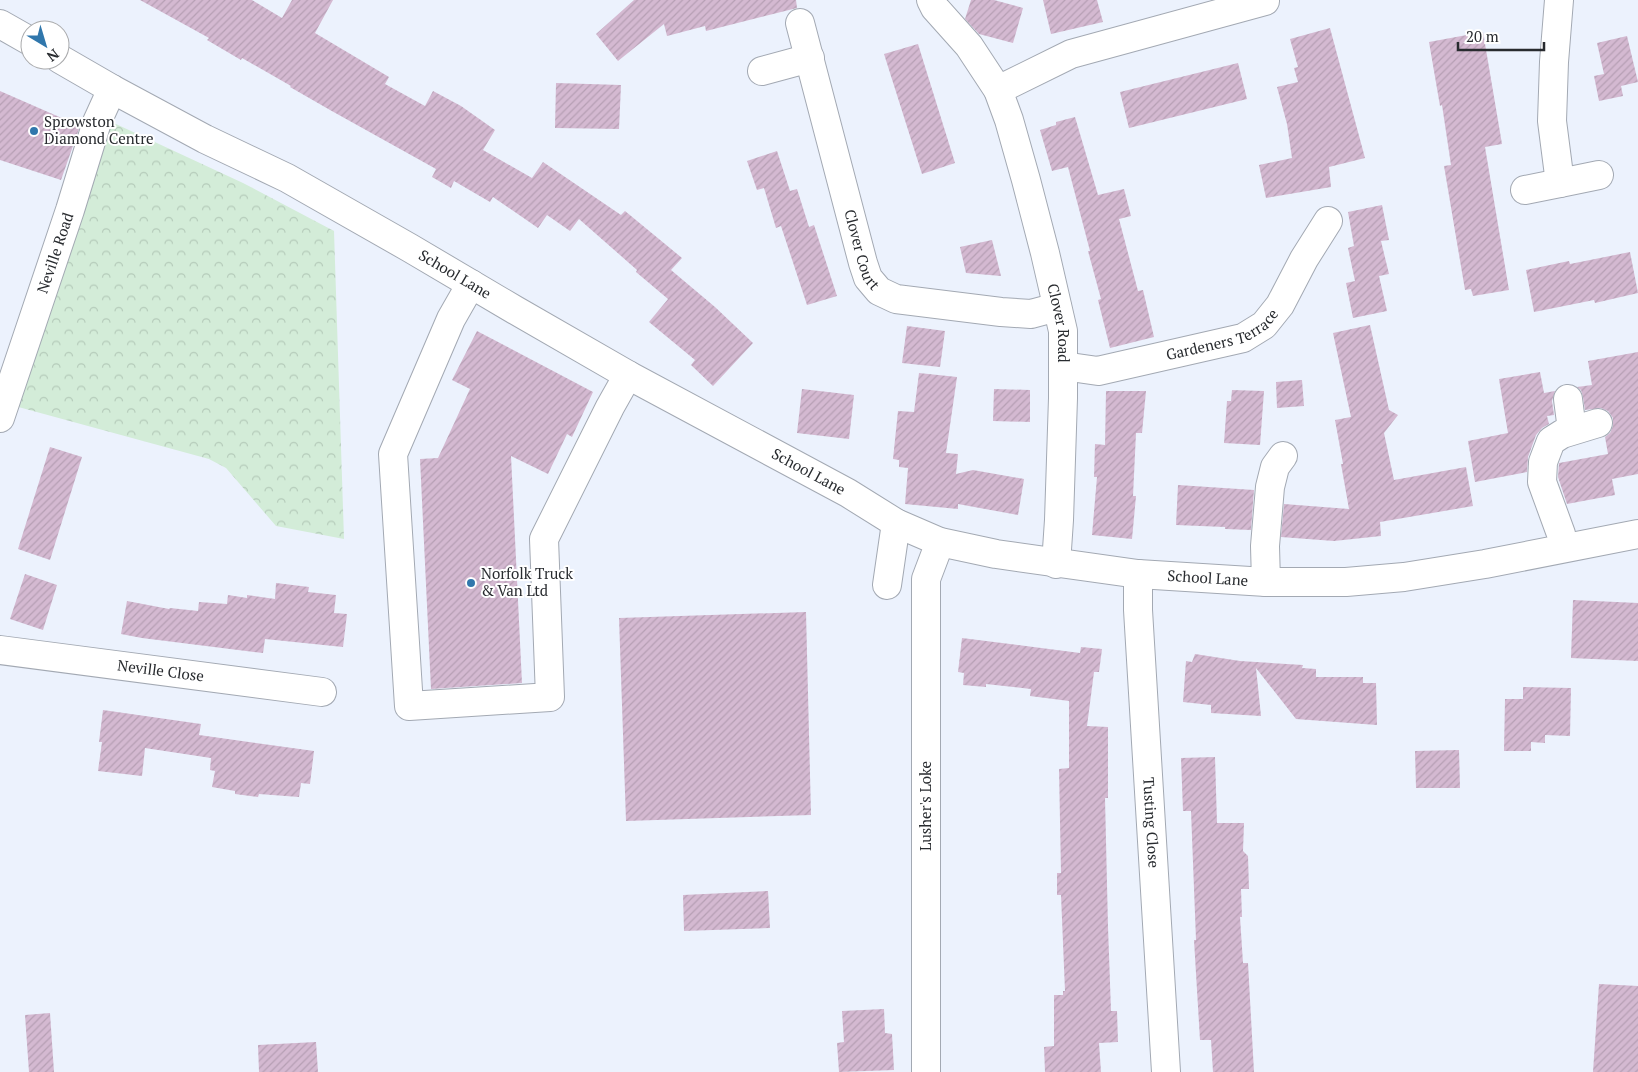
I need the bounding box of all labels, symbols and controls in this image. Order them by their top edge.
north arrow [20,20,70,70]
scale bar [1458,20,1544,52]
text: 20 m [1466,26,1499,46]
text: N [43,45,63,67]
place label: Sprowston Diamond Centre [44,111,153,148]
marker: Sprowston Diamond Centre [28,125,40,137]
street label: Clover Court [840,207,885,294]
street label: Neville Road [32,210,77,296]
street label: School Lane [415,244,495,303]
street label: Clover Road [1043,281,1074,363]
street label: Gardeners Terrace [1164,304,1282,364]
street label: School Lane [769,443,849,499]
place label: Norfolk Truck & Van Ltd [481,563,573,600]
street label: School Lane [1167,565,1249,590]
marker: Norfolk Truck & Van Ltd [465,577,477,589]
street label: Neville Close [116,654,205,686]
street label: Lusher's Loke [915,761,935,851]
street label: Tusting Close [1139,776,1165,869]

